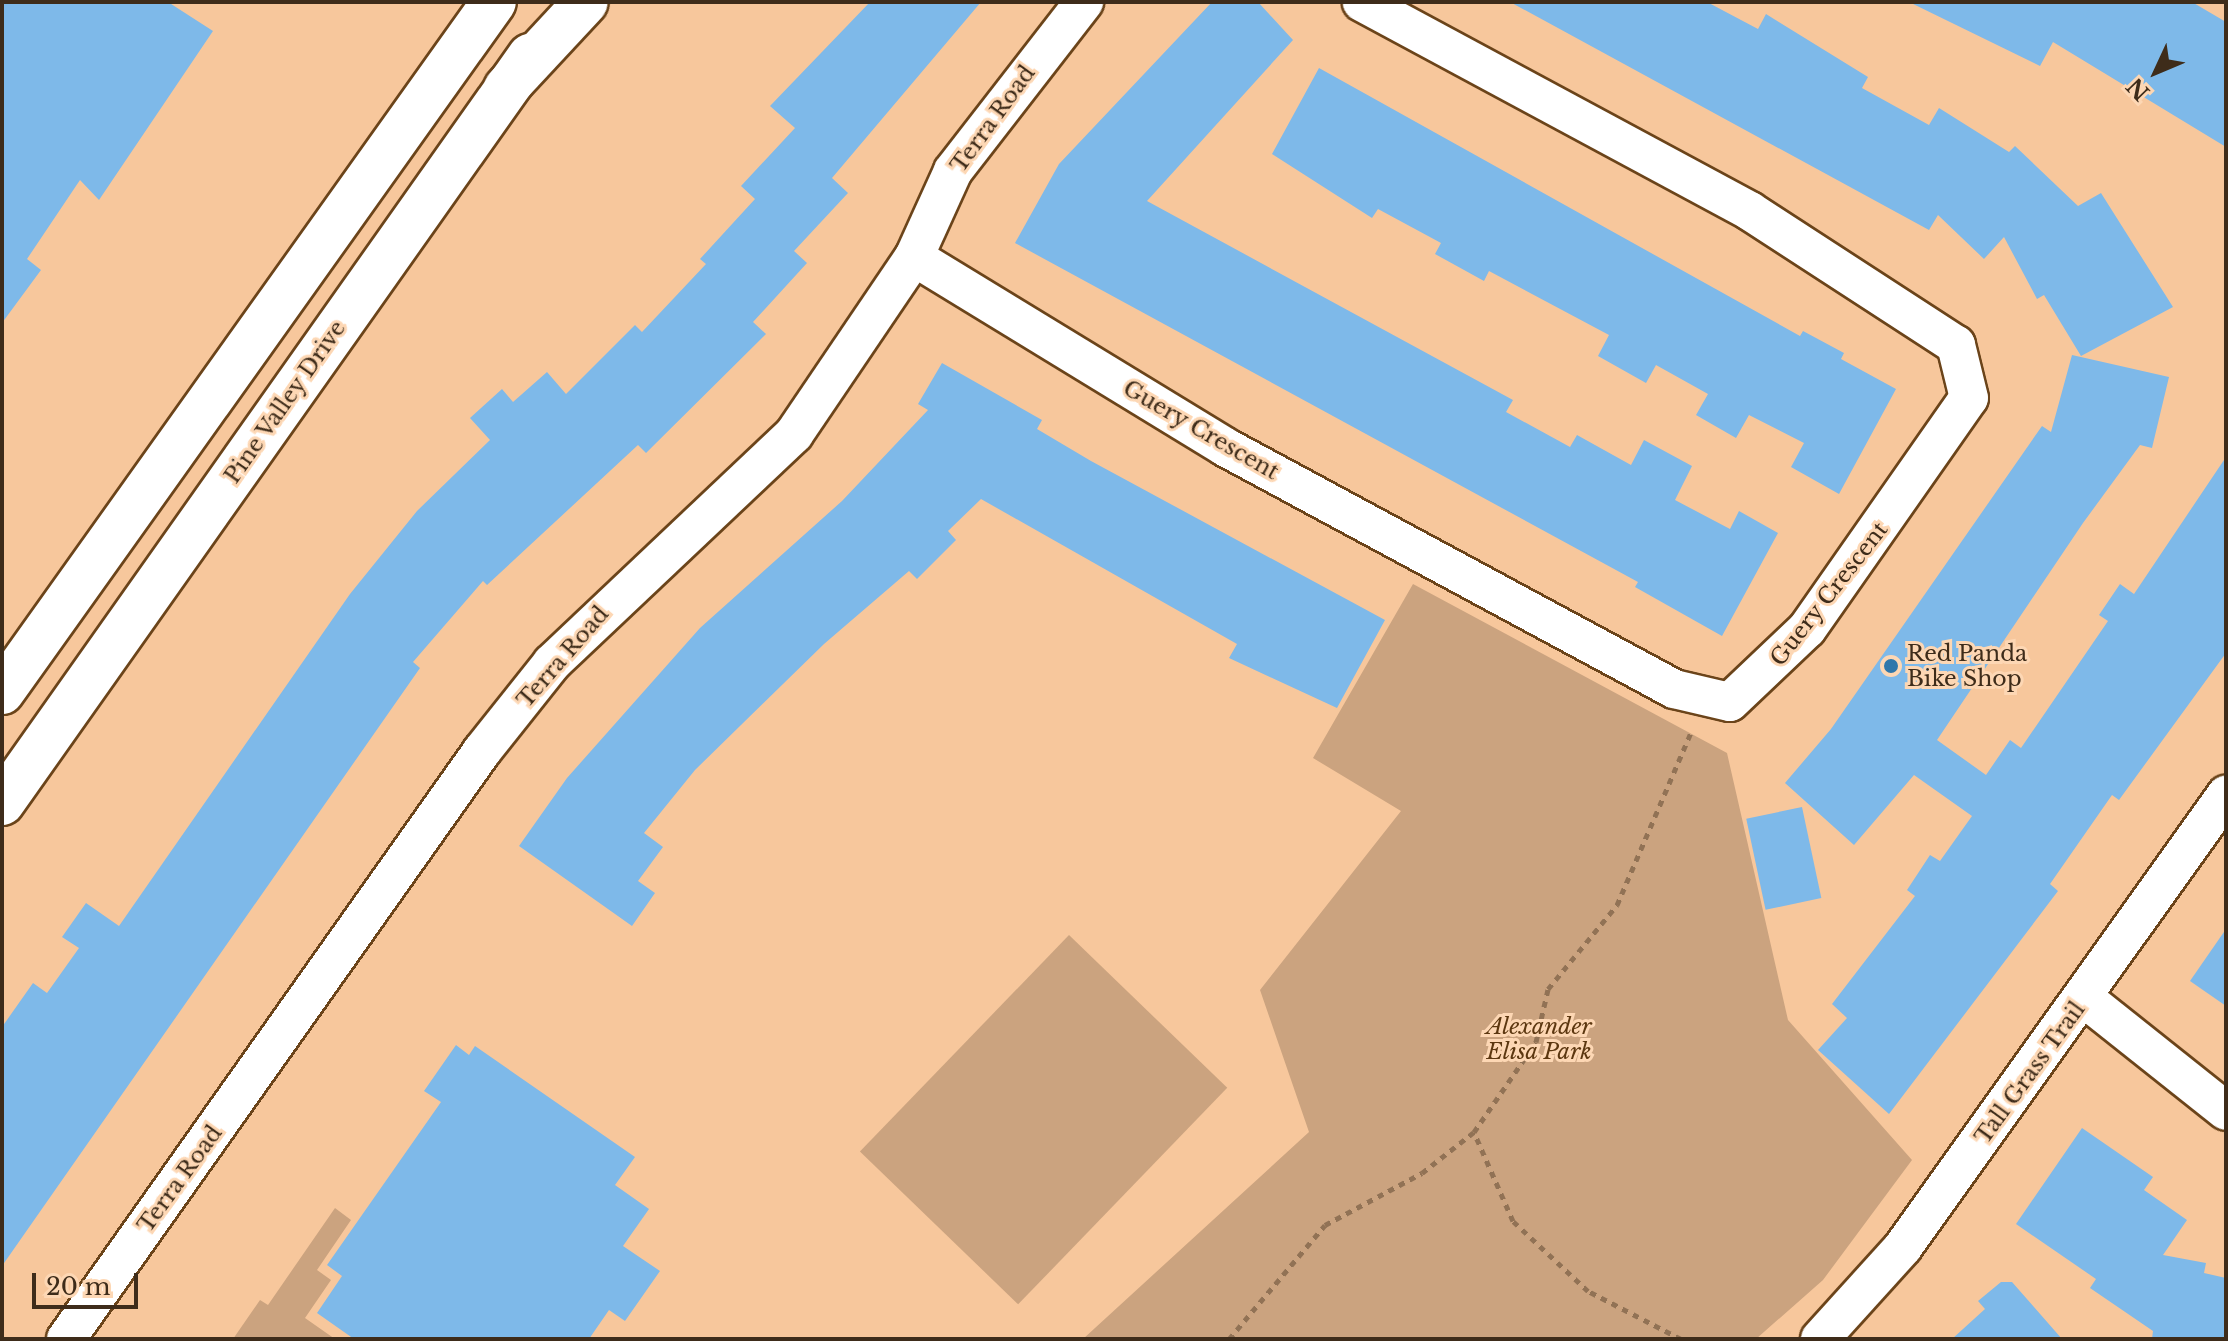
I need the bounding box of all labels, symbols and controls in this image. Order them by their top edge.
north arrow [2116,32,2196,112]
street label: Terra Road [945,60,1041,178]
text: N [2121,72,2155,106]
street label: Pine Valley Drive [219,315,351,489]
street label: Guery Crescent [1118,375,1284,485]
street label: Guery Crescent [1765,517,1893,671]
street label: Terra Road [512,601,614,713]
place label: Red Panda Bike Shop [1907,640,2027,692]
marker: Red Panda Bike Shop [1882,657,1900,675]
street label: Tall Grass Trail [1969,997,2091,1149]
park label: Alexander Elisa Park [1486,1013,1592,1064]
street label: Terra Road [132,1120,228,1238]
scale bar [36,1257,142,1307]
text: 20 m [46,1272,111,1301]

